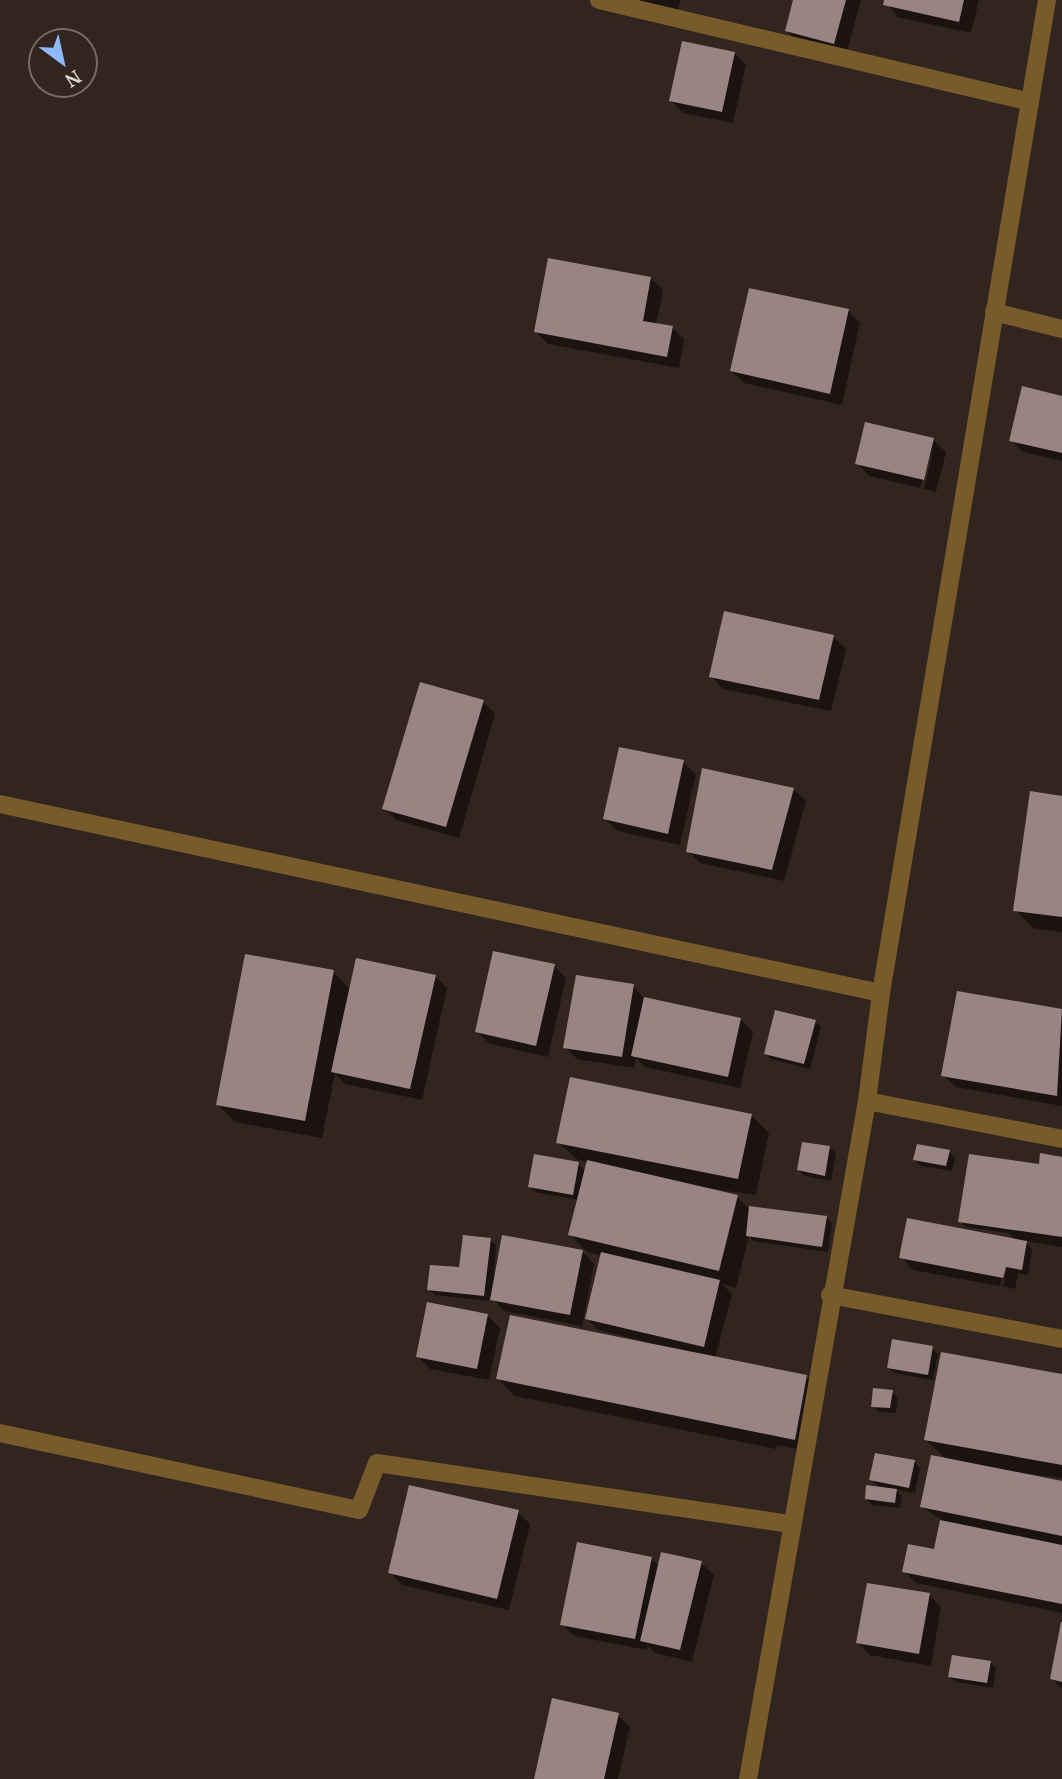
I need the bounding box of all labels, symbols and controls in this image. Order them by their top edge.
north arrow [28,28,98,98]
text: N [61,65,86,94]

